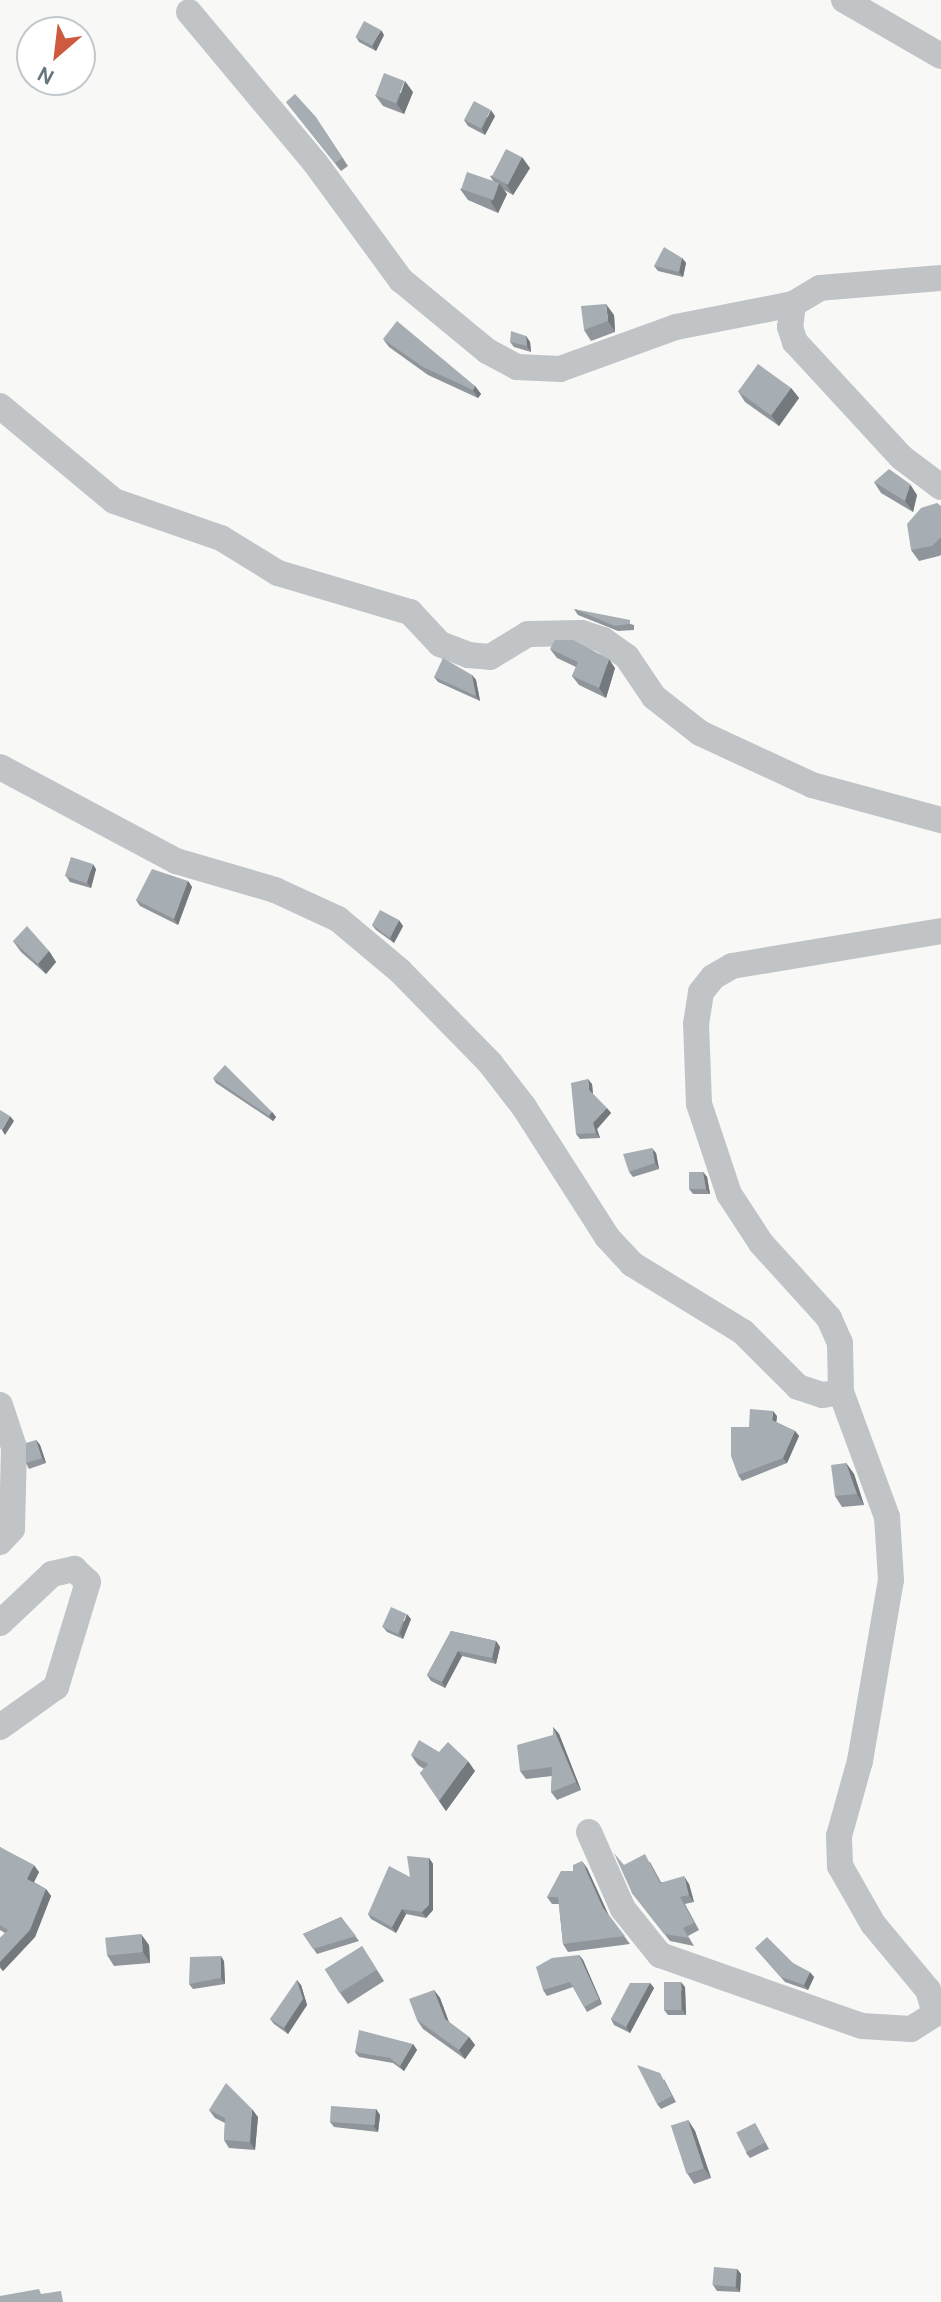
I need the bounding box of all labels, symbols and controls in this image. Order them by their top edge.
north arrow [16,16,96,96]
text: N [33,60,59,91]

